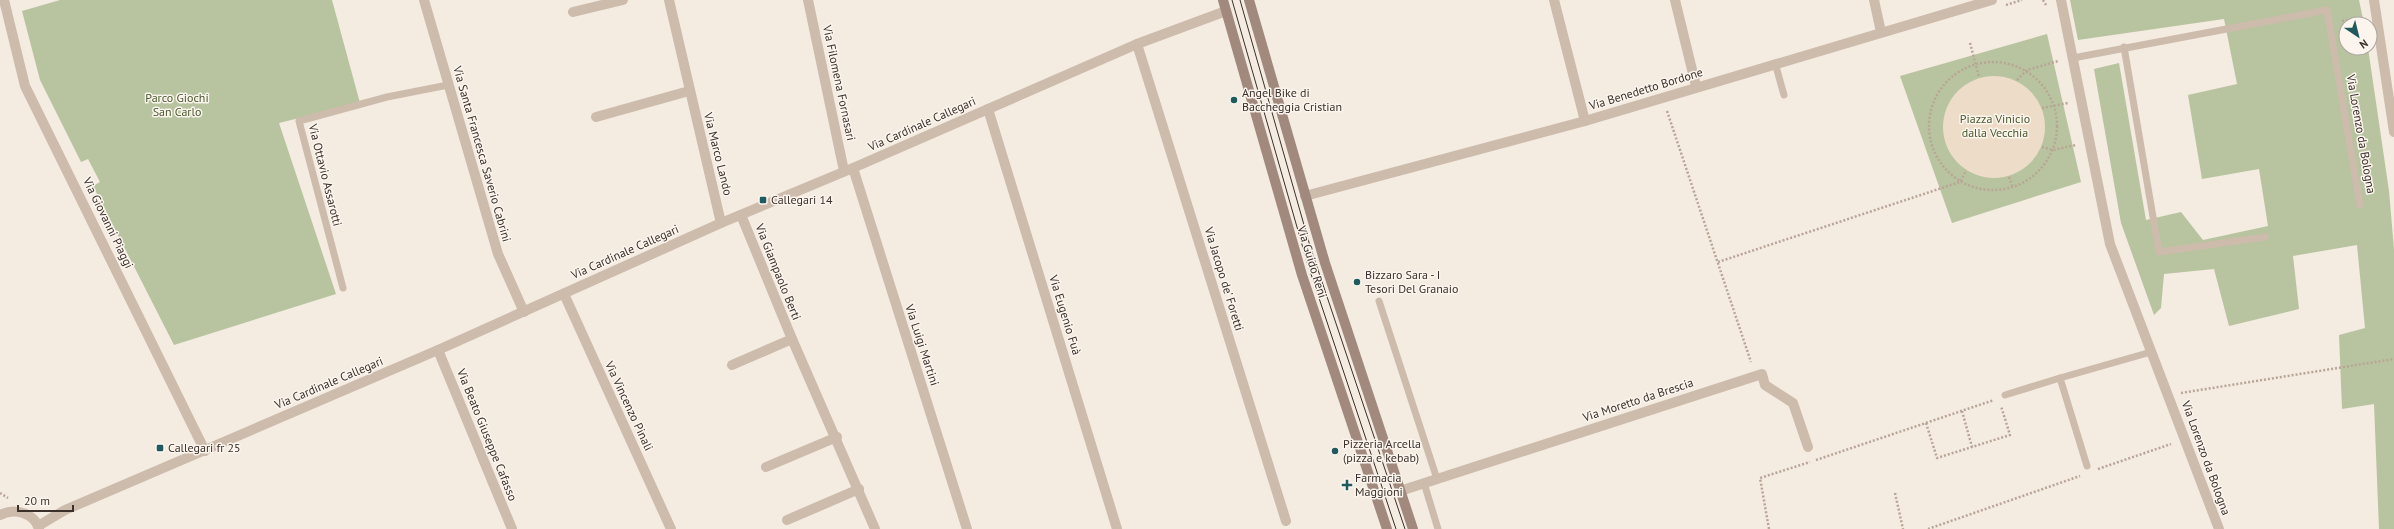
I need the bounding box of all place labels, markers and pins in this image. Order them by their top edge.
place label: Angel Bike di Baccheggia Cristian [1242,85,1342,114]
marker: Angel Bike di Baccheggia Cristian [1229,95,1239,105]
place label: Callegari 14 [771,192,833,207]
marker: Callegari 14 [758,195,768,205]
place label: Bizzaro Sara - I Tesori Del Granaio [1365,267,1458,296]
marker: Bizzaro Sara - I Tesori Del Granaio [1352,277,1362,287]
place label: Pizzeria Arcella (pizza e kebab) [1343,436,1421,465]
place label: Callegari fr 25 [168,440,241,455]
marker: Callegari fr 25 [155,443,165,453]
marker: Pizzeria Arcella (pizza e kebab) [1330,446,1340,456]
place label: Farmacia Maggioni [1355,470,1403,499]
marker: Farmacia Maggioni [1342,480,1352,490]

